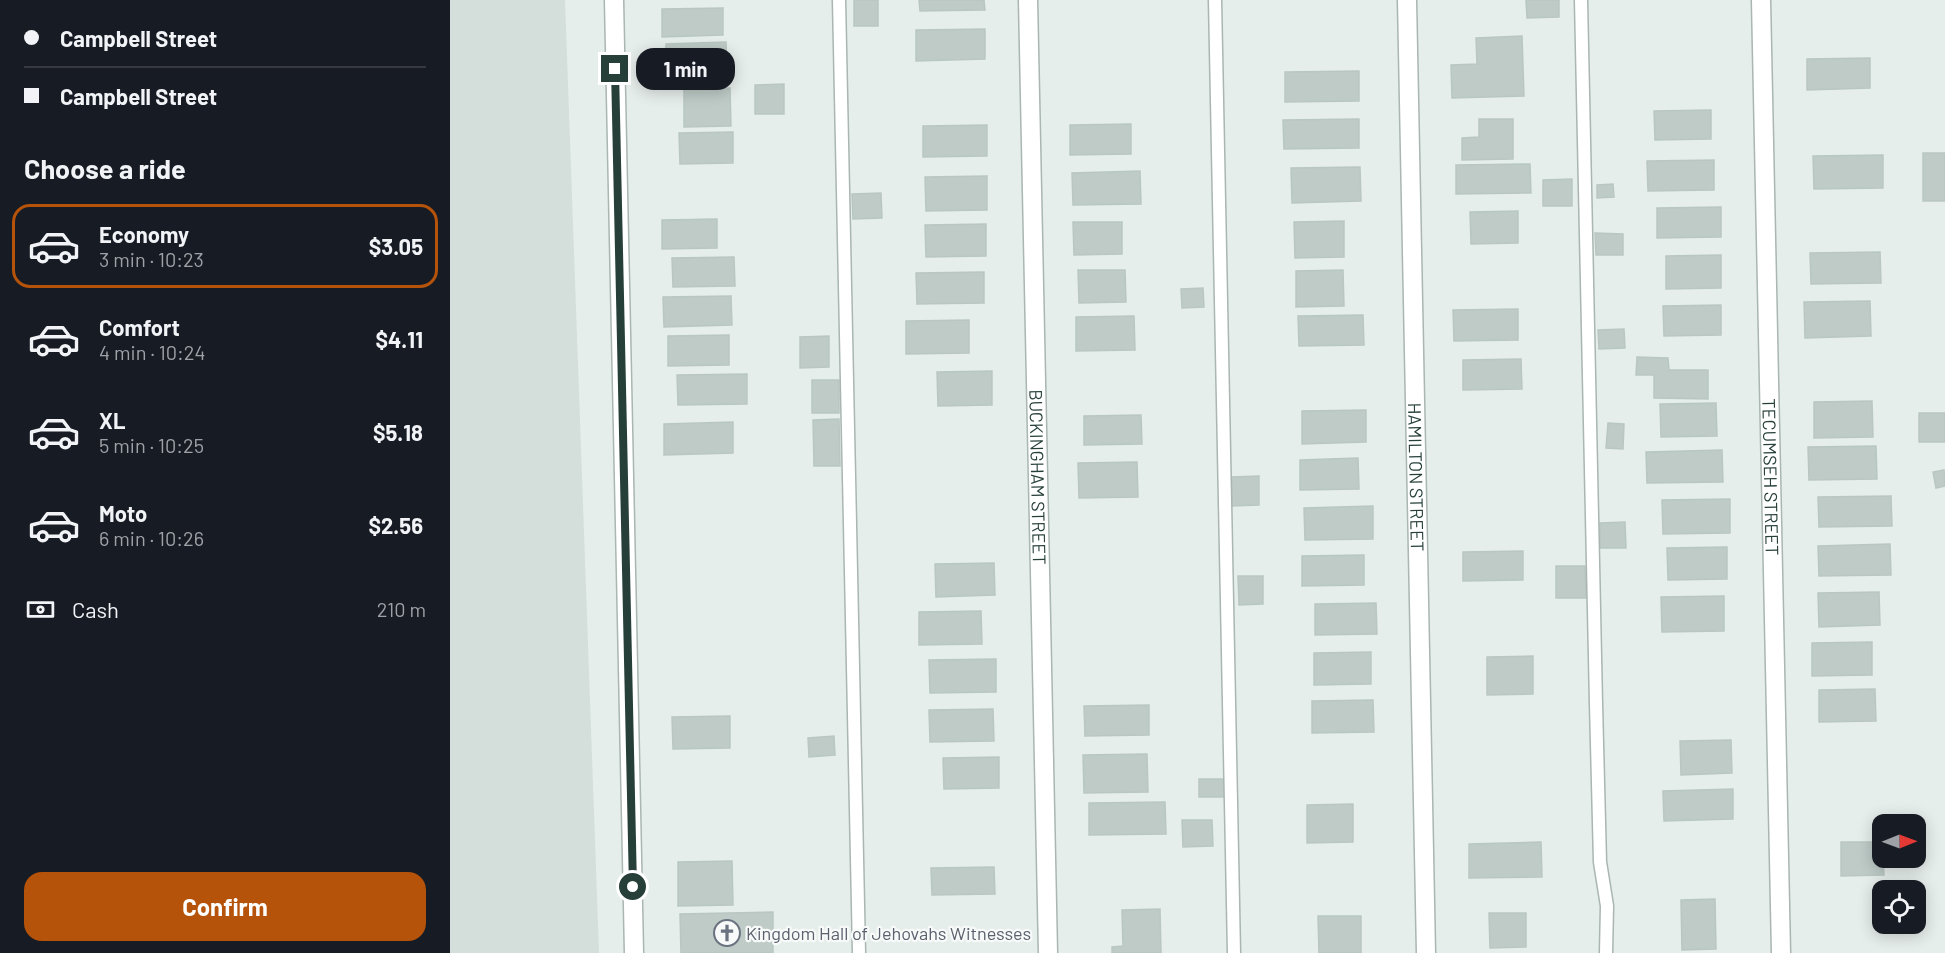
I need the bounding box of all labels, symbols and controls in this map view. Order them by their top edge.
text: Campbell Street [60,25,217,51]
callout: 1 min [636,48,735,90]
route end [601,55,628,82]
text: 1 min [664,57,707,81]
text: Campbell Street [60,83,217,109]
text: Choose a ride [24,152,186,184]
icon: car [27,219,81,273]
text: Economy [99,221,189,247]
text: $3.05 [369,233,423,259]
text: 3 min · 10:23 [99,247,204,271]
icon: car [27,312,81,366]
text: Comfort [99,314,180,340]
text: $4.11 [375,326,423,352]
text: 4 min · 10:24 [99,340,205,364]
street label: BUCKINGHAM STREET [1025,389,1051,565]
street label: TECUMSEH STREET [1758,398,1784,556]
street label: HAMILTON STREET [1404,402,1429,552]
icon: car [27,405,81,459]
text: XL [99,407,125,433]
text: $5.18 [373,419,423,445]
text: 5 min · 10:25 [99,433,204,457]
icon: car [27,498,81,552]
text: Moto [99,500,147,526]
text: $2.56 [368,512,423,538]
text: 6 min · 10:26 [99,526,204,550]
icon: cash [24,593,57,626]
text: Cash [72,596,119,622]
text: 210 m [377,597,426,621]
north arrow [1872,814,1926,868]
map controls [1872,814,1926,934]
button: Confirm [24,872,426,941]
route start [619,873,646,900]
button: locate [1872,880,1926,934]
church icon: Kingdom Hall of Jehovahs Witnesses [712,918,742,948]
place label: Kingdom Hall of Jehovahs Witnesses [746,922,1031,944]

